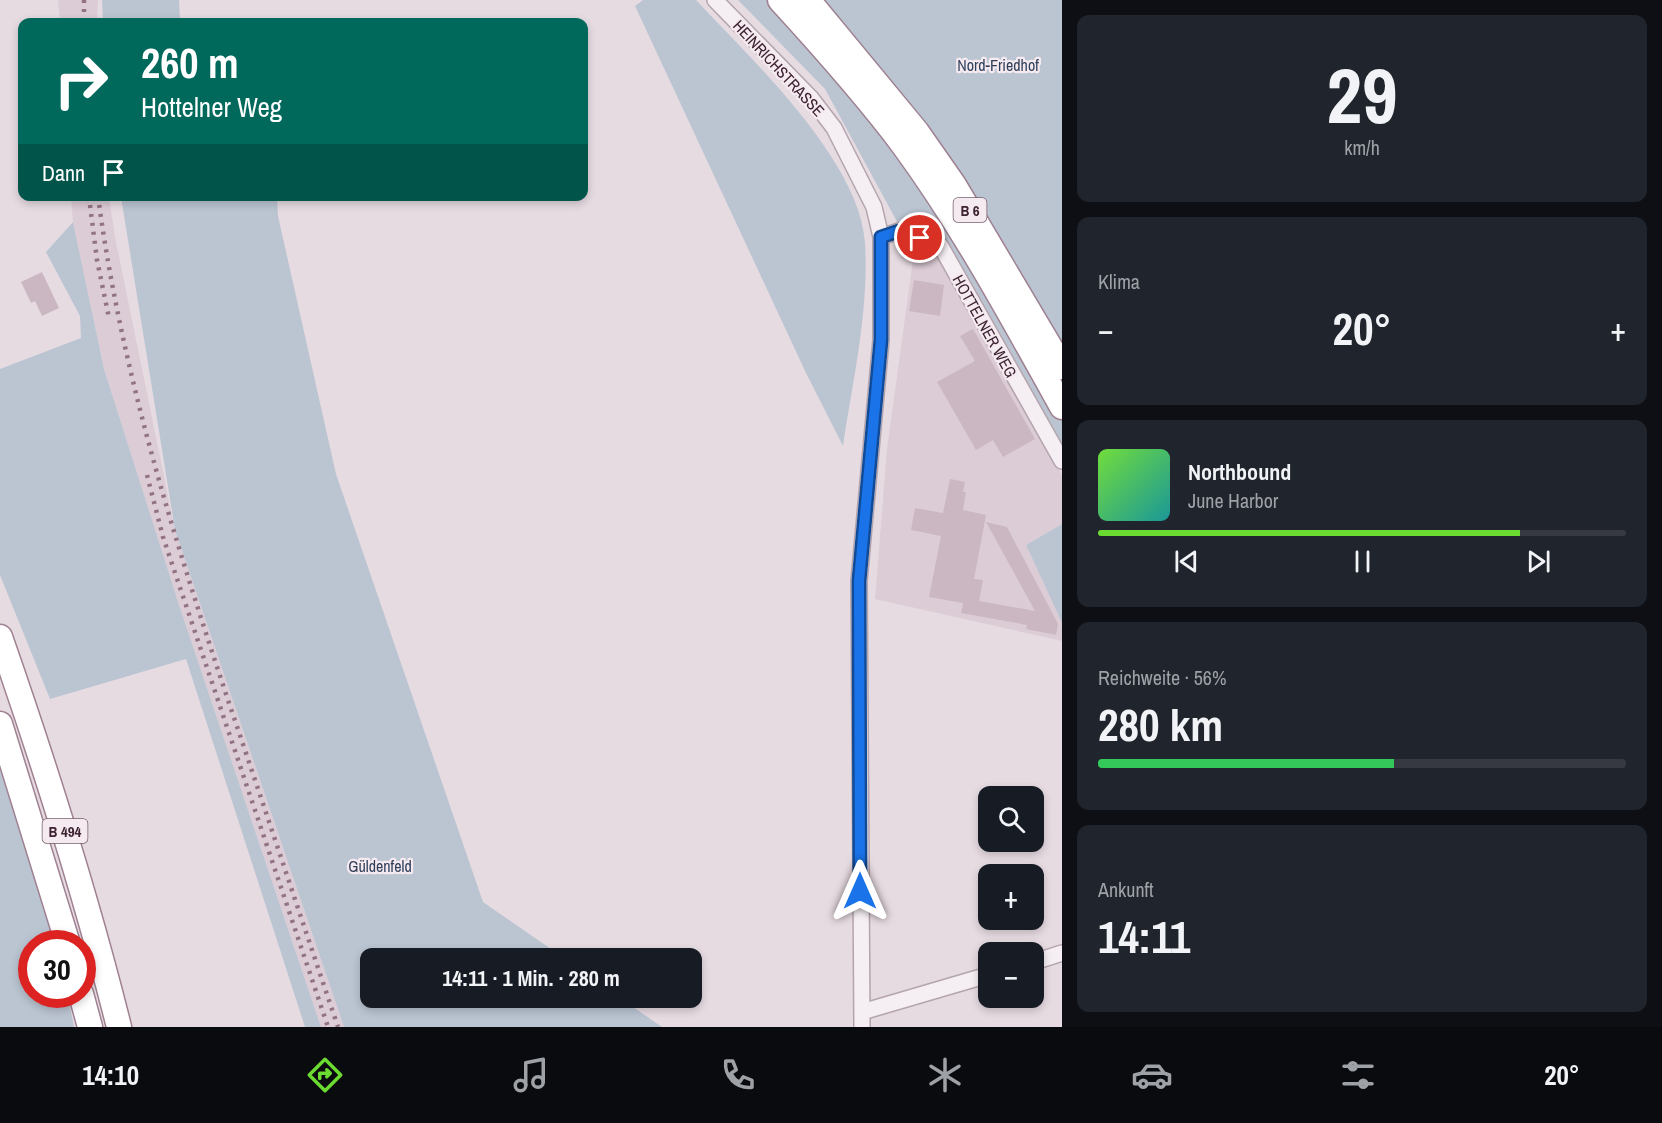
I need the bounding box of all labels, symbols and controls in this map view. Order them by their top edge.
street label: HEINRICHSTRASSE [728,15,830,121]
text: 260 m [141,35,239,91]
icon: right [42,42,120,120]
text: 29 [1326,42,1398,147]
park label: Nord-Friedhof [957,54,1039,76]
text: Hottelner Weg [141,89,282,125]
text: km/h [1344,134,1380,161]
icon: arrive [97,156,130,189]
text: Dann [42,158,85,188]
road number: B 6 [954,198,986,222]
pin [894,212,945,263]
icon: arrive [903,221,936,254]
text: Klima [1098,268,1140,295]
street label: HOTTELNER WEG [948,271,1022,381]
text: 20° [1332,298,1392,359]
text: − [1098,307,1114,351]
text: + [1610,307,1626,351]
text: Northbound [1188,457,1291,487]
text: June Harbor [1188,487,1278,514]
icon: previous [1170,545,1203,578]
icon: pause [1346,545,1379,578]
icon: next [1522,545,1555,578]
text: Reichweite · 56% [1098,664,1227,691]
text: 280 km [1098,694,1223,755]
map controls [978,786,1044,1008]
button: search [978,786,1044,852]
road number: B 494 [42,819,88,843]
park label: Güldenfeld [348,855,412,877]
position arrow [828,859,892,923]
button: + [978,864,1044,930]
text: Ankunft [1098,876,1154,903]
text: 14:11 [1098,906,1190,967]
speed limit sign: 30 [18,930,96,1008]
button: − [978,942,1044,1008]
text: 14:11 · 1 Min. · 280 m [442,963,620,993]
icon: directions [304,1054,346,1096]
icon: music [510,1054,552,1096]
icon: phone [717,1054,759,1096]
icon: climate [924,1054,966,1096]
icon: car [1131,1054,1173,1096]
icon: filters [1337,1054,1379,1096]
text: 14:10 [82,1057,139,1093]
text: 20° [1544,1057,1580,1093]

